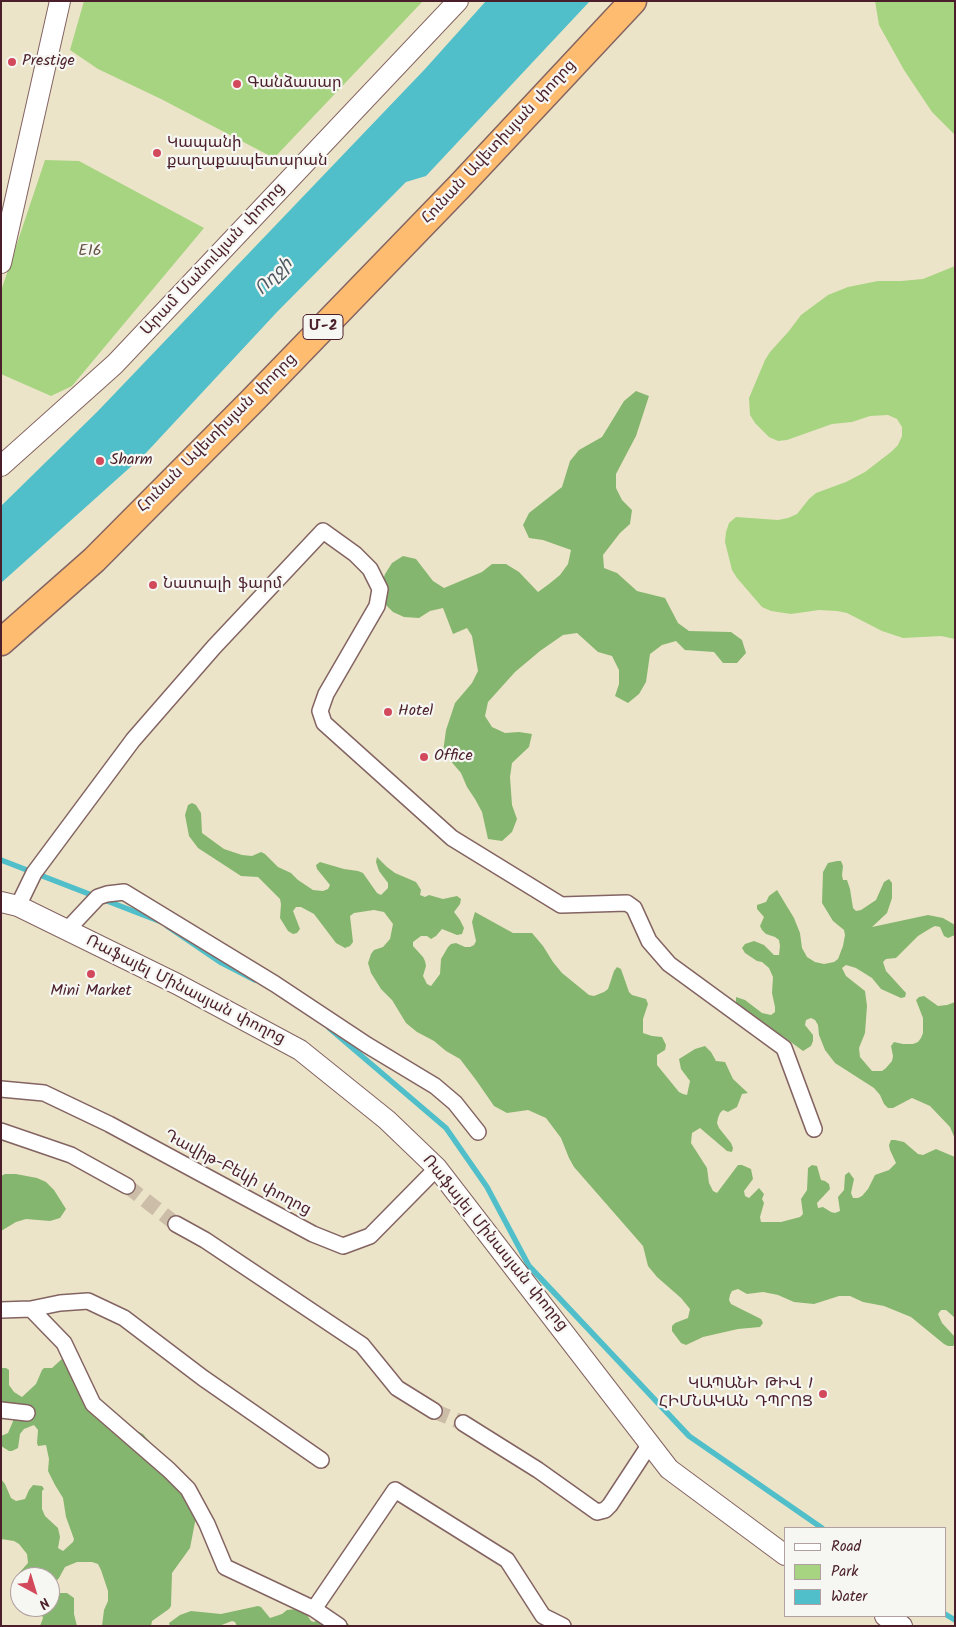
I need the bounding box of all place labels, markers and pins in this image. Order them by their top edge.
place label: Prestige [22,52,75,72]
marker: Prestige [6,56,18,68]
place label: Գանձասար [247,74,342,94]
marker: Գանձասար [231,78,243,90]
place label: Կապանի քաղաքապետարան [167,134,328,172]
marker: Կապանի քաղաքապետարան [151,147,163,159]
place label: Sharm [110,451,153,471]
marker: Sharm [94,455,106,467]
place label: Նատալի ֆարմ [163,575,282,595]
marker: Նատալի ֆարմ [147,579,159,591]
place label: Hotel [398,702,433,722]
marker: Hotel [382,706,394,718]
place label: Office [434,747,473,767]
marker: Office [418,751,430,763]
marker: Mini Market [85,968,97,980]
place label: Mini Market [50,982,132,1002]
place label: ԿԱՊԱՆԻ ԹԻՎ 1 ՀԻՄՆԱԿԱՆ ԴՊՐՈՑ [659,1375,813,1413]
marker: ԿԱՊԱՆԻ ԹԻՎ 1 ՀԻՄՆԱԿԱՆ ԴՊՐՈՑ [817,1388,829,1400]

